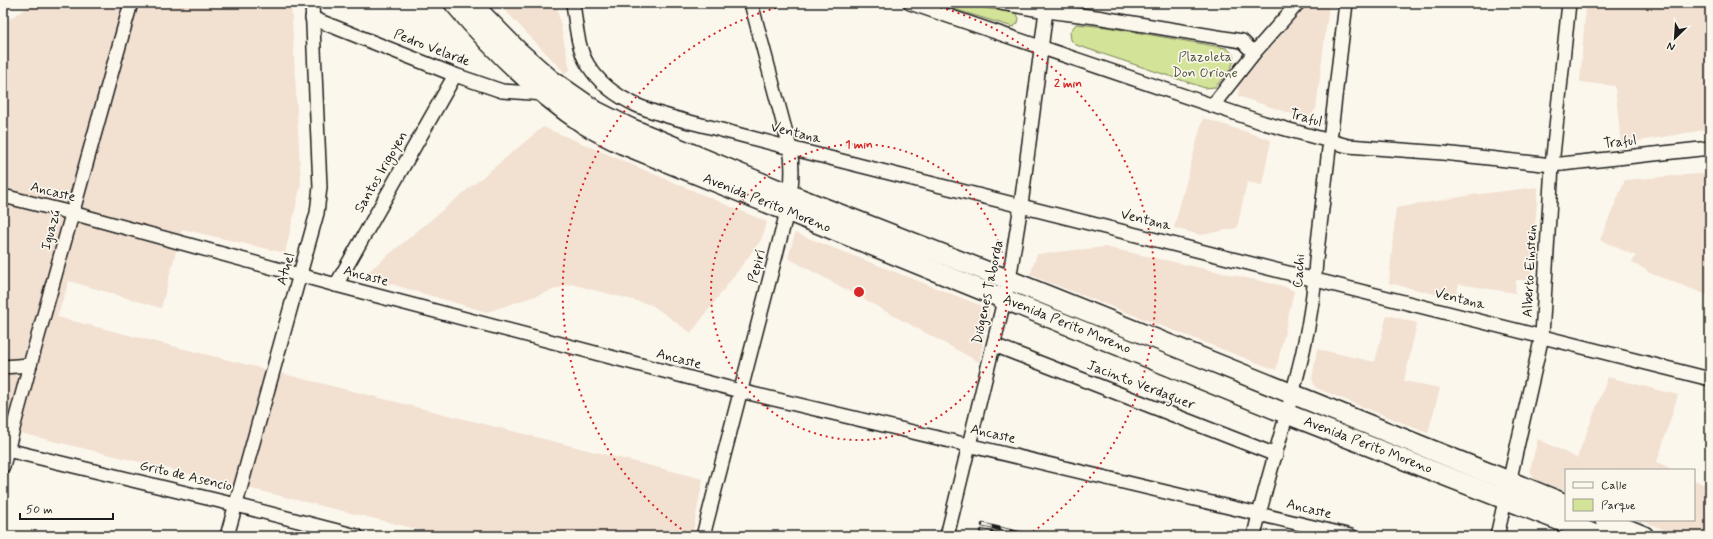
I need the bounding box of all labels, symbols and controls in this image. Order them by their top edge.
north arrow [1655,18,1695,58]
street label: Pedro Velarde [391,25,473,71]
text: N [1665,38,1677,54]
park label: Plazoleta Don Orione [1172,48,1238,82]
text: 2 min [1054,76,1082,92]
street label: Traful [1288,105,1324,131]
street label: Ventana [769,118,824,148]
street label: Santos Irigoyen [350,128,413,217]
street label: Traful [1603,131,1637,153]
text: 1 min [845,137,873,153]
street label: Avenida Perito Moreno [700,169,834,237]
street label: Ancaste [28,178,78,206]
street label: Ventana [1119,205,1174,235]
street label: Iguazú [37,208,65,252]
street label: Alberto Einstein [1519,224,1541,318]
street label: Diógenes Taborda [968,238,1008,345]
street label: Pepirí [744,247,770,285]
street label: Atuel [273,251,299,287]
street label: Cachi [1289,253,1309,289]
street label: Ancaste [341,261,391,291]
street label: Ventana [1433,284,1488,314]
centre of rings [852,285,866,299]
street label: Avenida Perito Moreno [1000,290,1134,358]
street label: Ancaste [654,344,704,374]
street label: Jacinto Verdaguer [1084,356,1198,416]
street label: Avenida Perito Moreno [1301,412,1435,478]
street label: Ancaste [969,420,1018,448]
street label: Grito de Asencio [138,457,234,495]
legend [1565,469,1695,521]
text: Calle [1601,478,1627,494]
scale bar [20,495,113,521]
street label: Ancaste [1284,495,1334,523]
text: Parque [1601,498,1636,514]
text: 50 m [26,502,53,518]

